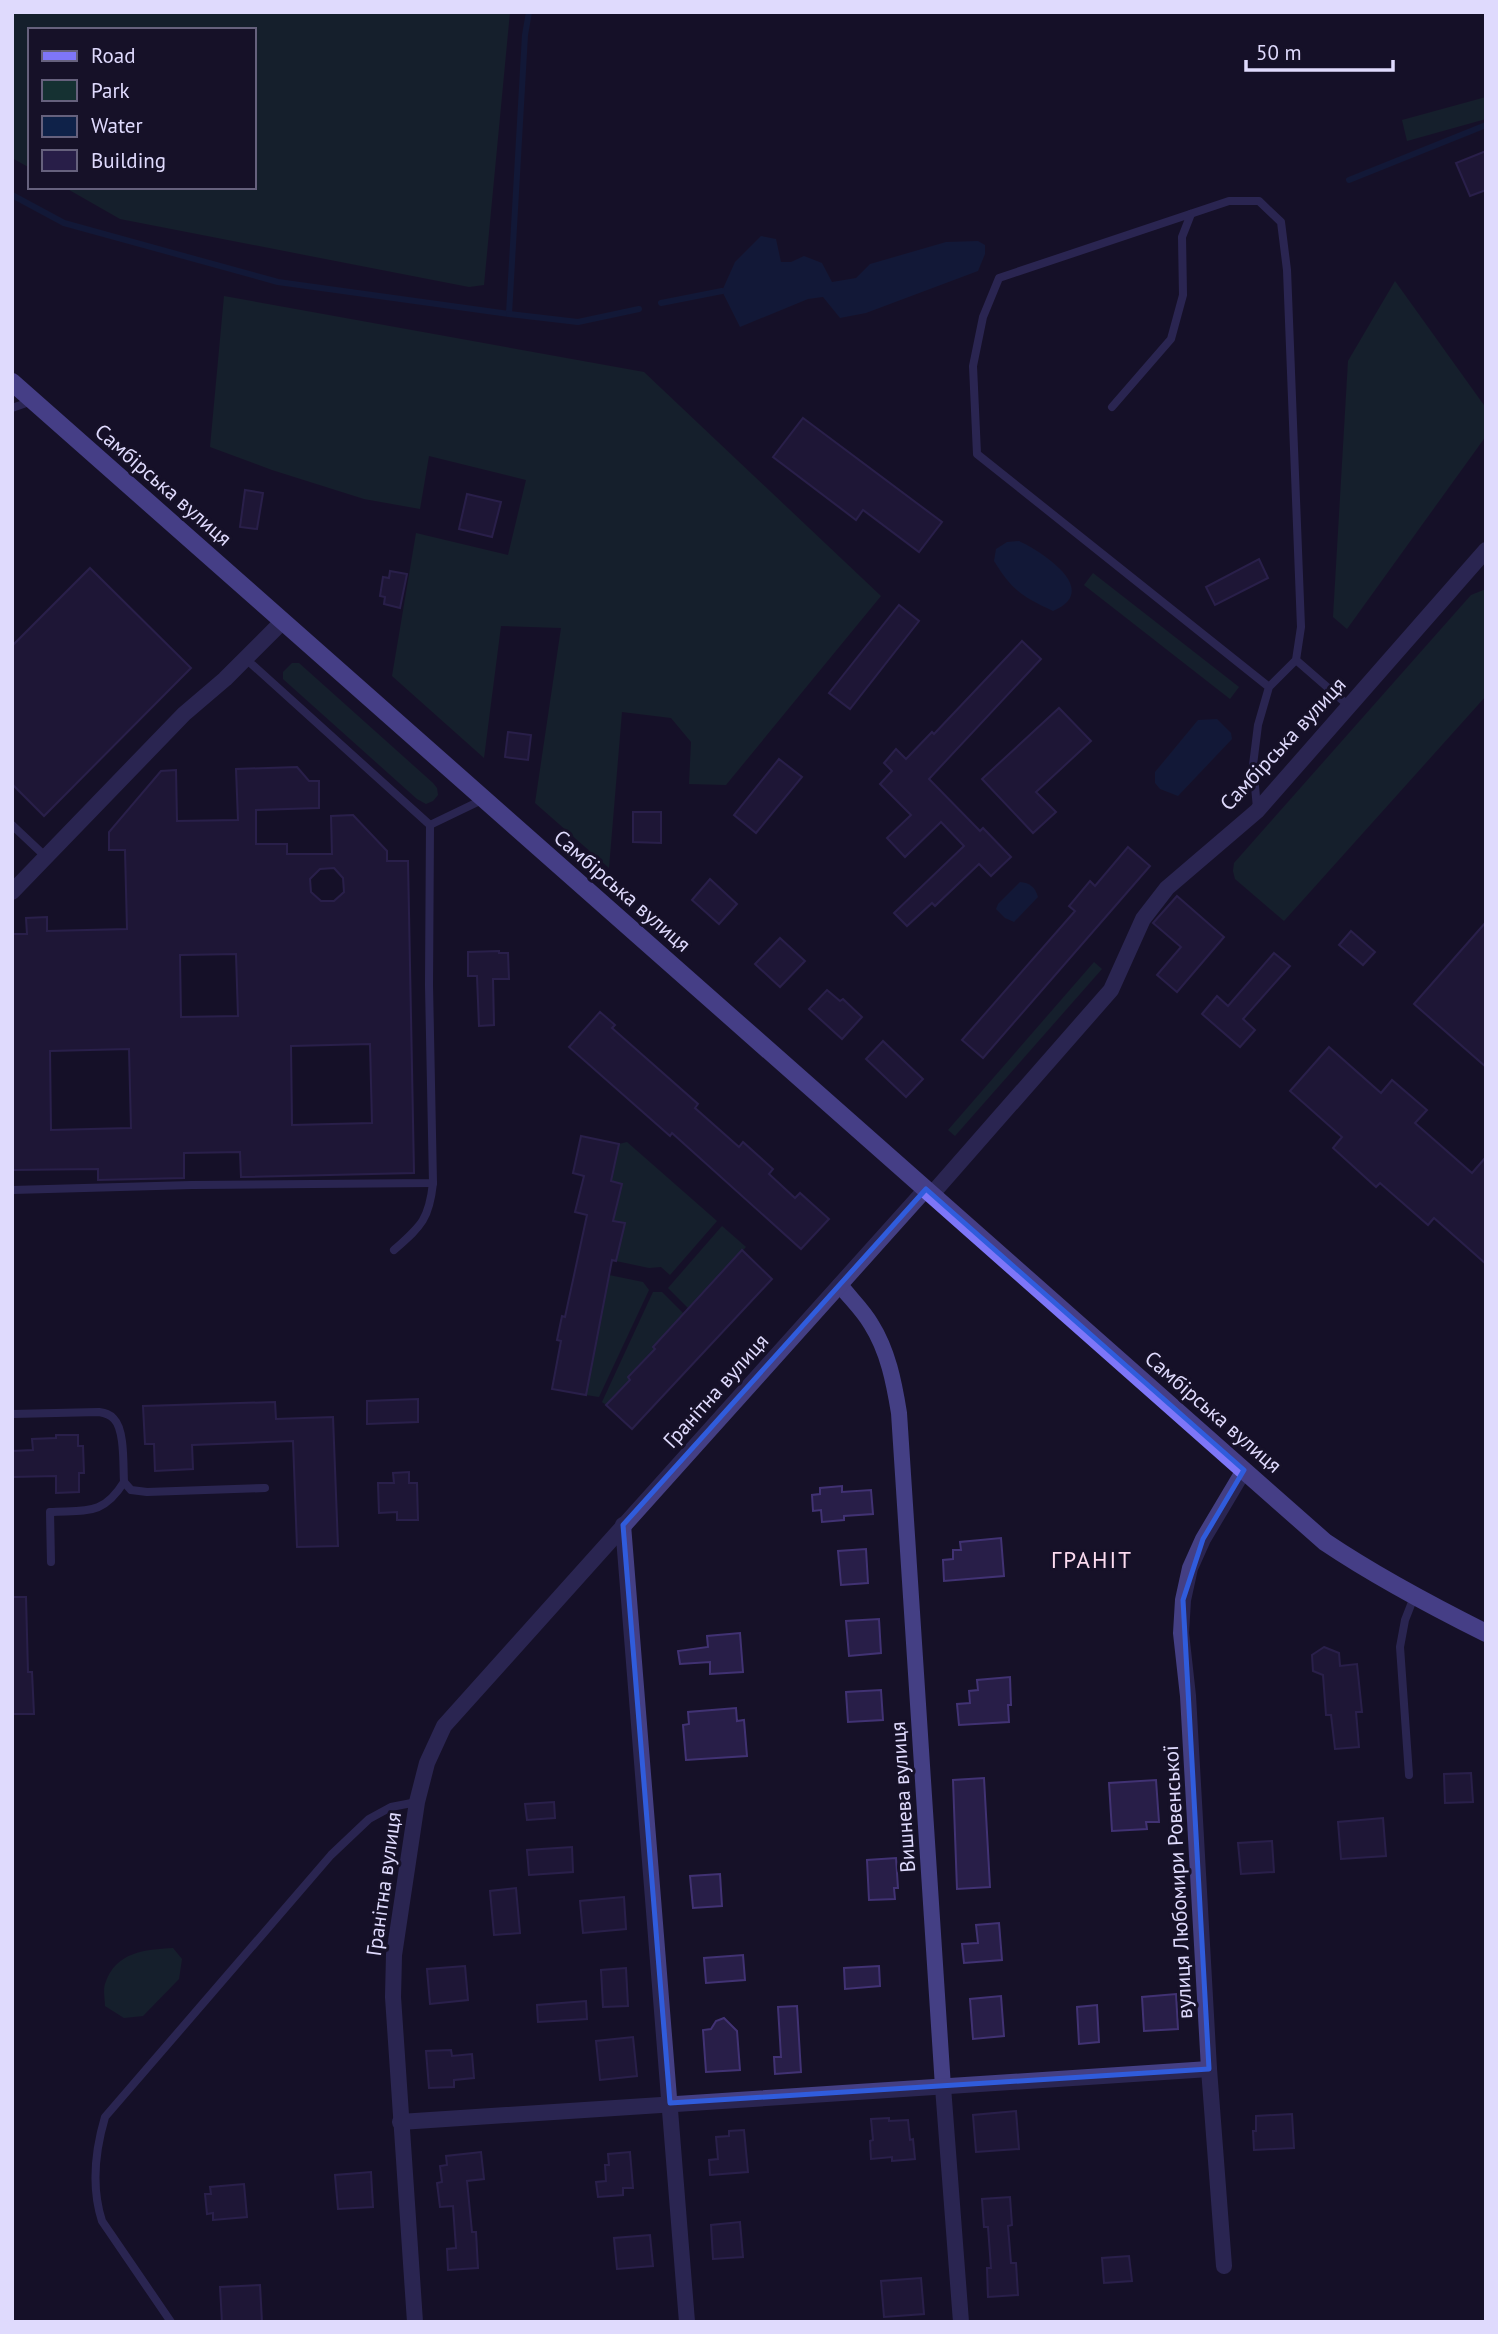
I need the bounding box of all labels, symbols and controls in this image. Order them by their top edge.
legend [28,28,256,189]
scale bar [1246,28,1393,72]
text: 50 m [1256,39,1302,66]
text: Road [91,42,135,69]
text: Park [91,77,130,104]
text: Water [91,112,143,139]
text: Building [91,147,166,174]
street label: Самбірська вулиця [89,418,237,552]
street label: Самбірська вулиця [1214,671,1351,816]
street label: Самбірська вулиця [548,824,696,958]
street label: Гранітна вулиця [657,1328,774,1454]
street label: Самбірська вулиця [1139,1345,1287,1479]
district label: ГРАНІТ [1051,1545,1133,1574]
street label: Вишнева вулиця [884,1721,921,1873]
street label: вулиця Любомири Ровенської [1157,1744,1198,2019]
street label: Гранітна вулиця [360,1810,407,1958]

